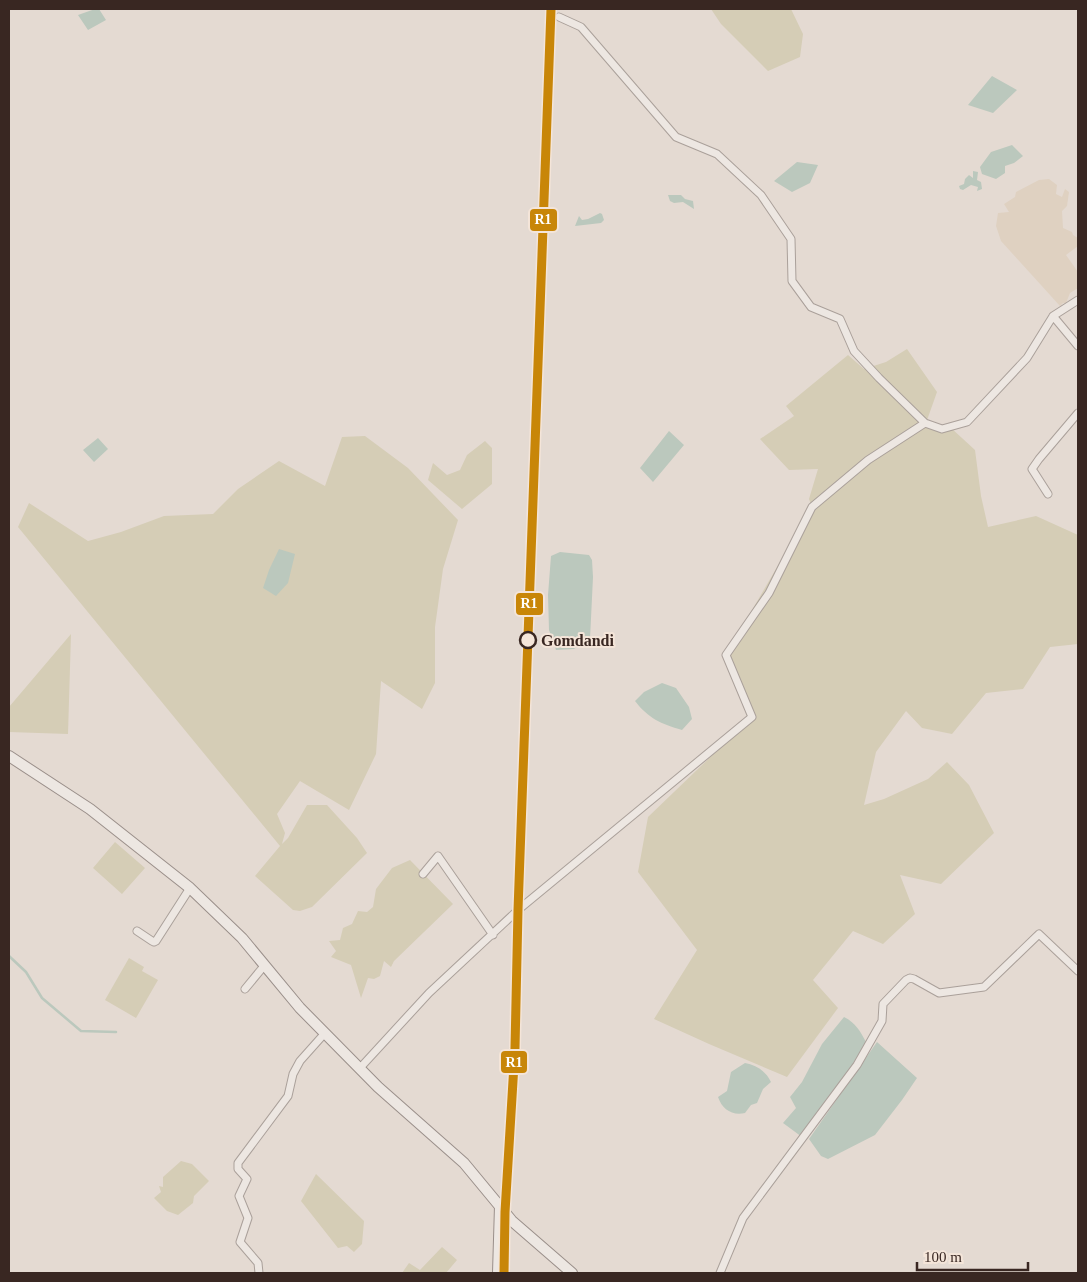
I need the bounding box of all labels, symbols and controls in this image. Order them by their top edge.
line badge: R1 [529,208,558,232]
text: R1 [534,212,552,227]
line badge: R1 [515,592,544,616]
text: R1 [520,596,538,611]
marker: Gomdandi [519,631,537,649]
place label: Gomdandi [541,632,614,649]
line badge: R1 [500,1050,528,1074]
text: R1 [505,1055,523,1070]
scale bar [917,1240,1028,1272]
text: 100 m [924,1249,962,1265]

